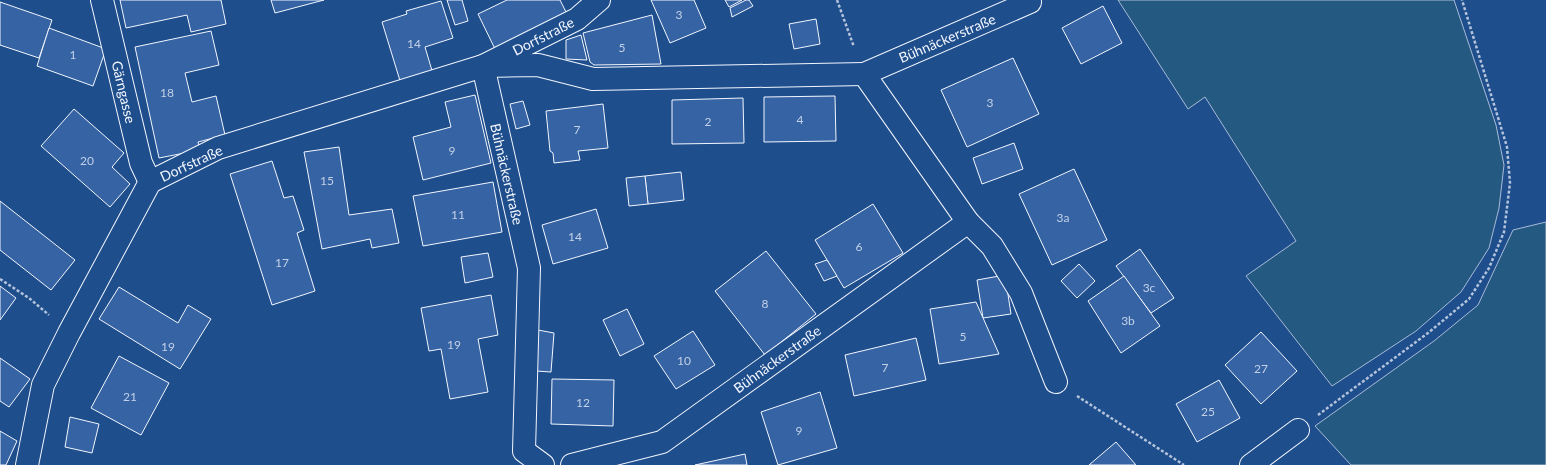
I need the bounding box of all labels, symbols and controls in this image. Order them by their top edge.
house number: 3 [676,7,683,22]
street label: Bühnäckerstraße [896,10,998,66]
street label: Dorfstraße [509,13,577,59]
house number: 14 [407,36,421,51]
house number: 5 [619,40,626,55]
house number: 1 [70,47,77,62]
street label: Gärngasse [109,59,139,125]
house number: 18 [160,85,174,100]
house number: 3 [987,95,994,110]
house number: 4 [797,112,804,127]
house number: 2 [705,114,712,129]
street label: Bühnäckerstraße [487,122,527,226]
house number: 7 [574,122,581,137]
street label: Dorfstraße [157,141,225,185]
house number: 9 [449,143,456,158]
house number: 20 [80,153,94,168]
house number: 15 [320,173,334,188]
house number: 11 [451,207,465,222]
house number: 3a [1057,210,1069,225]
house number: 14 [568,229,582,244]
house number: 6 [856,239,863,254]
house number: 17 [275,255,289,270]
house number: 3c [1143,280,1156,295]
house number: 8 [762,296,769,311]
house number: 3b [1121,313,1135,328]
street label: Bühnäckerstraße [730,322,824,396]
house number: 5 [960,329,967,344]
house number: 19 [447,337,461,352]
house number: 19 [161,339,175,354]
house number: 10 [677,353,691,368]
house number: 7 [882,360,889,375]
house number: 27 [1254,361,1268,376]
house number: 21 [123,389,137,404]
house number: 12 [576,395,590,410]
house number: 25 [1201,404,1215,419]
house number: 9 [796,423,803,438]

